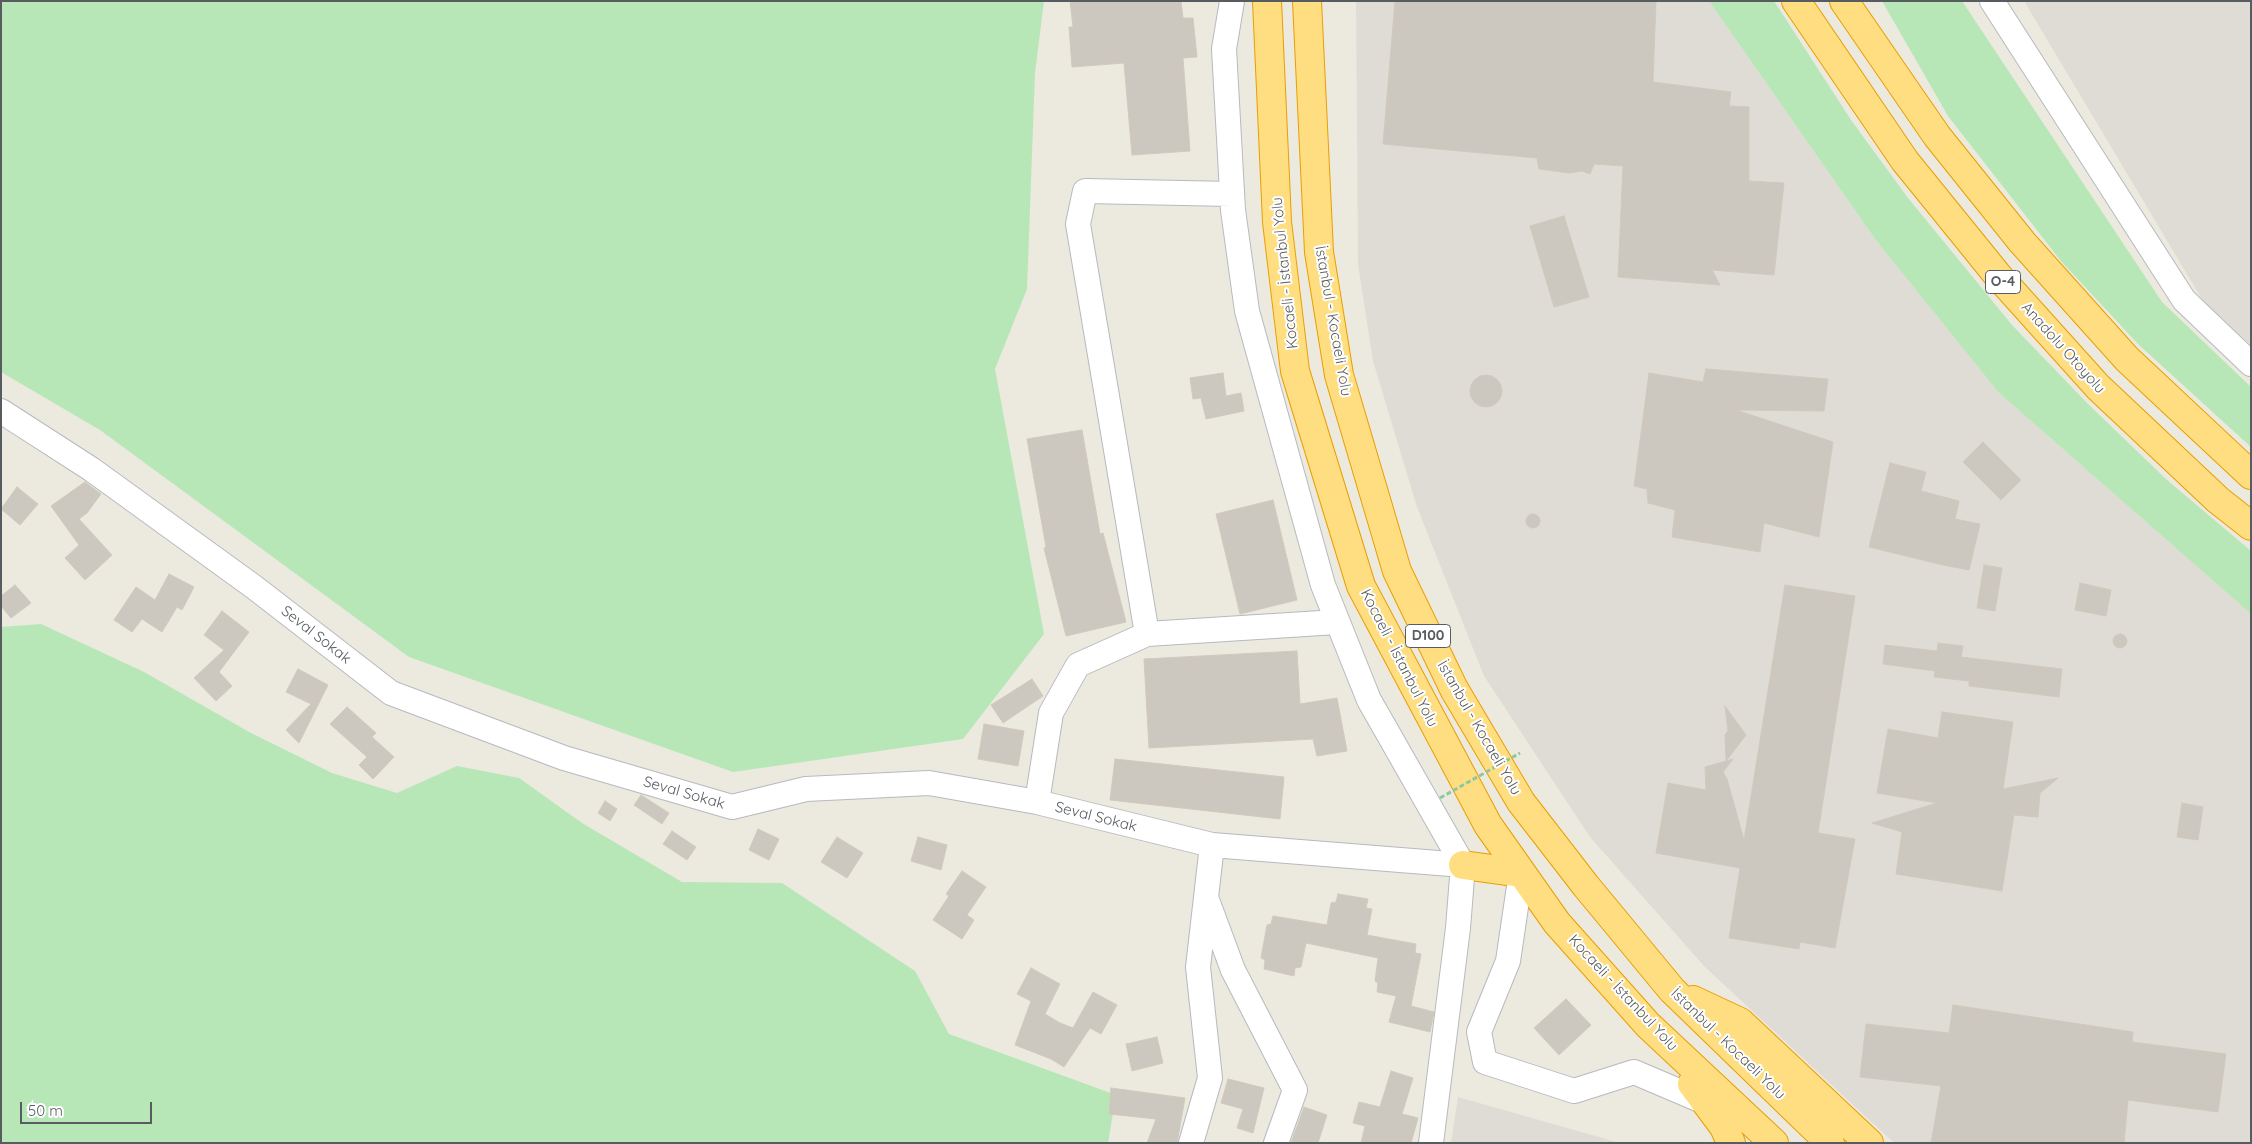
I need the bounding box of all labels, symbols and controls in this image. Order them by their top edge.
street label: Kocaeli - İstanbul Yolu [1268,196,1302,350]
street label: İstanbul - Kocaeli Yolu [1311,244,1355,398]
road number: O-4 [1986,270,2020,294]
street label: Anadolu Otoyolu [2017,299,2109,397]
street label: Kocaeli - İstanbul Yolu [1356,586,1442,730]
street label: Seval Sokak [277,602,355,668]
road number: D100 [1406,624,1450,648]
street label: İstanbul - Kocaeli Yolu [1433,657,1525,799]
street label: Seval Sokak [641,773,727,813]
street label: Seval Sokak [1053,798,1139,836]
street label: Kocaeli - İstanbul Yolu [1564,931,1682,1055]
street label: İstanbul - Kocaeli Yolu [1667,985,1789,1103]
scale bar [22,1092,155,1124]
text: 50 m [28,1101,63,1120]

